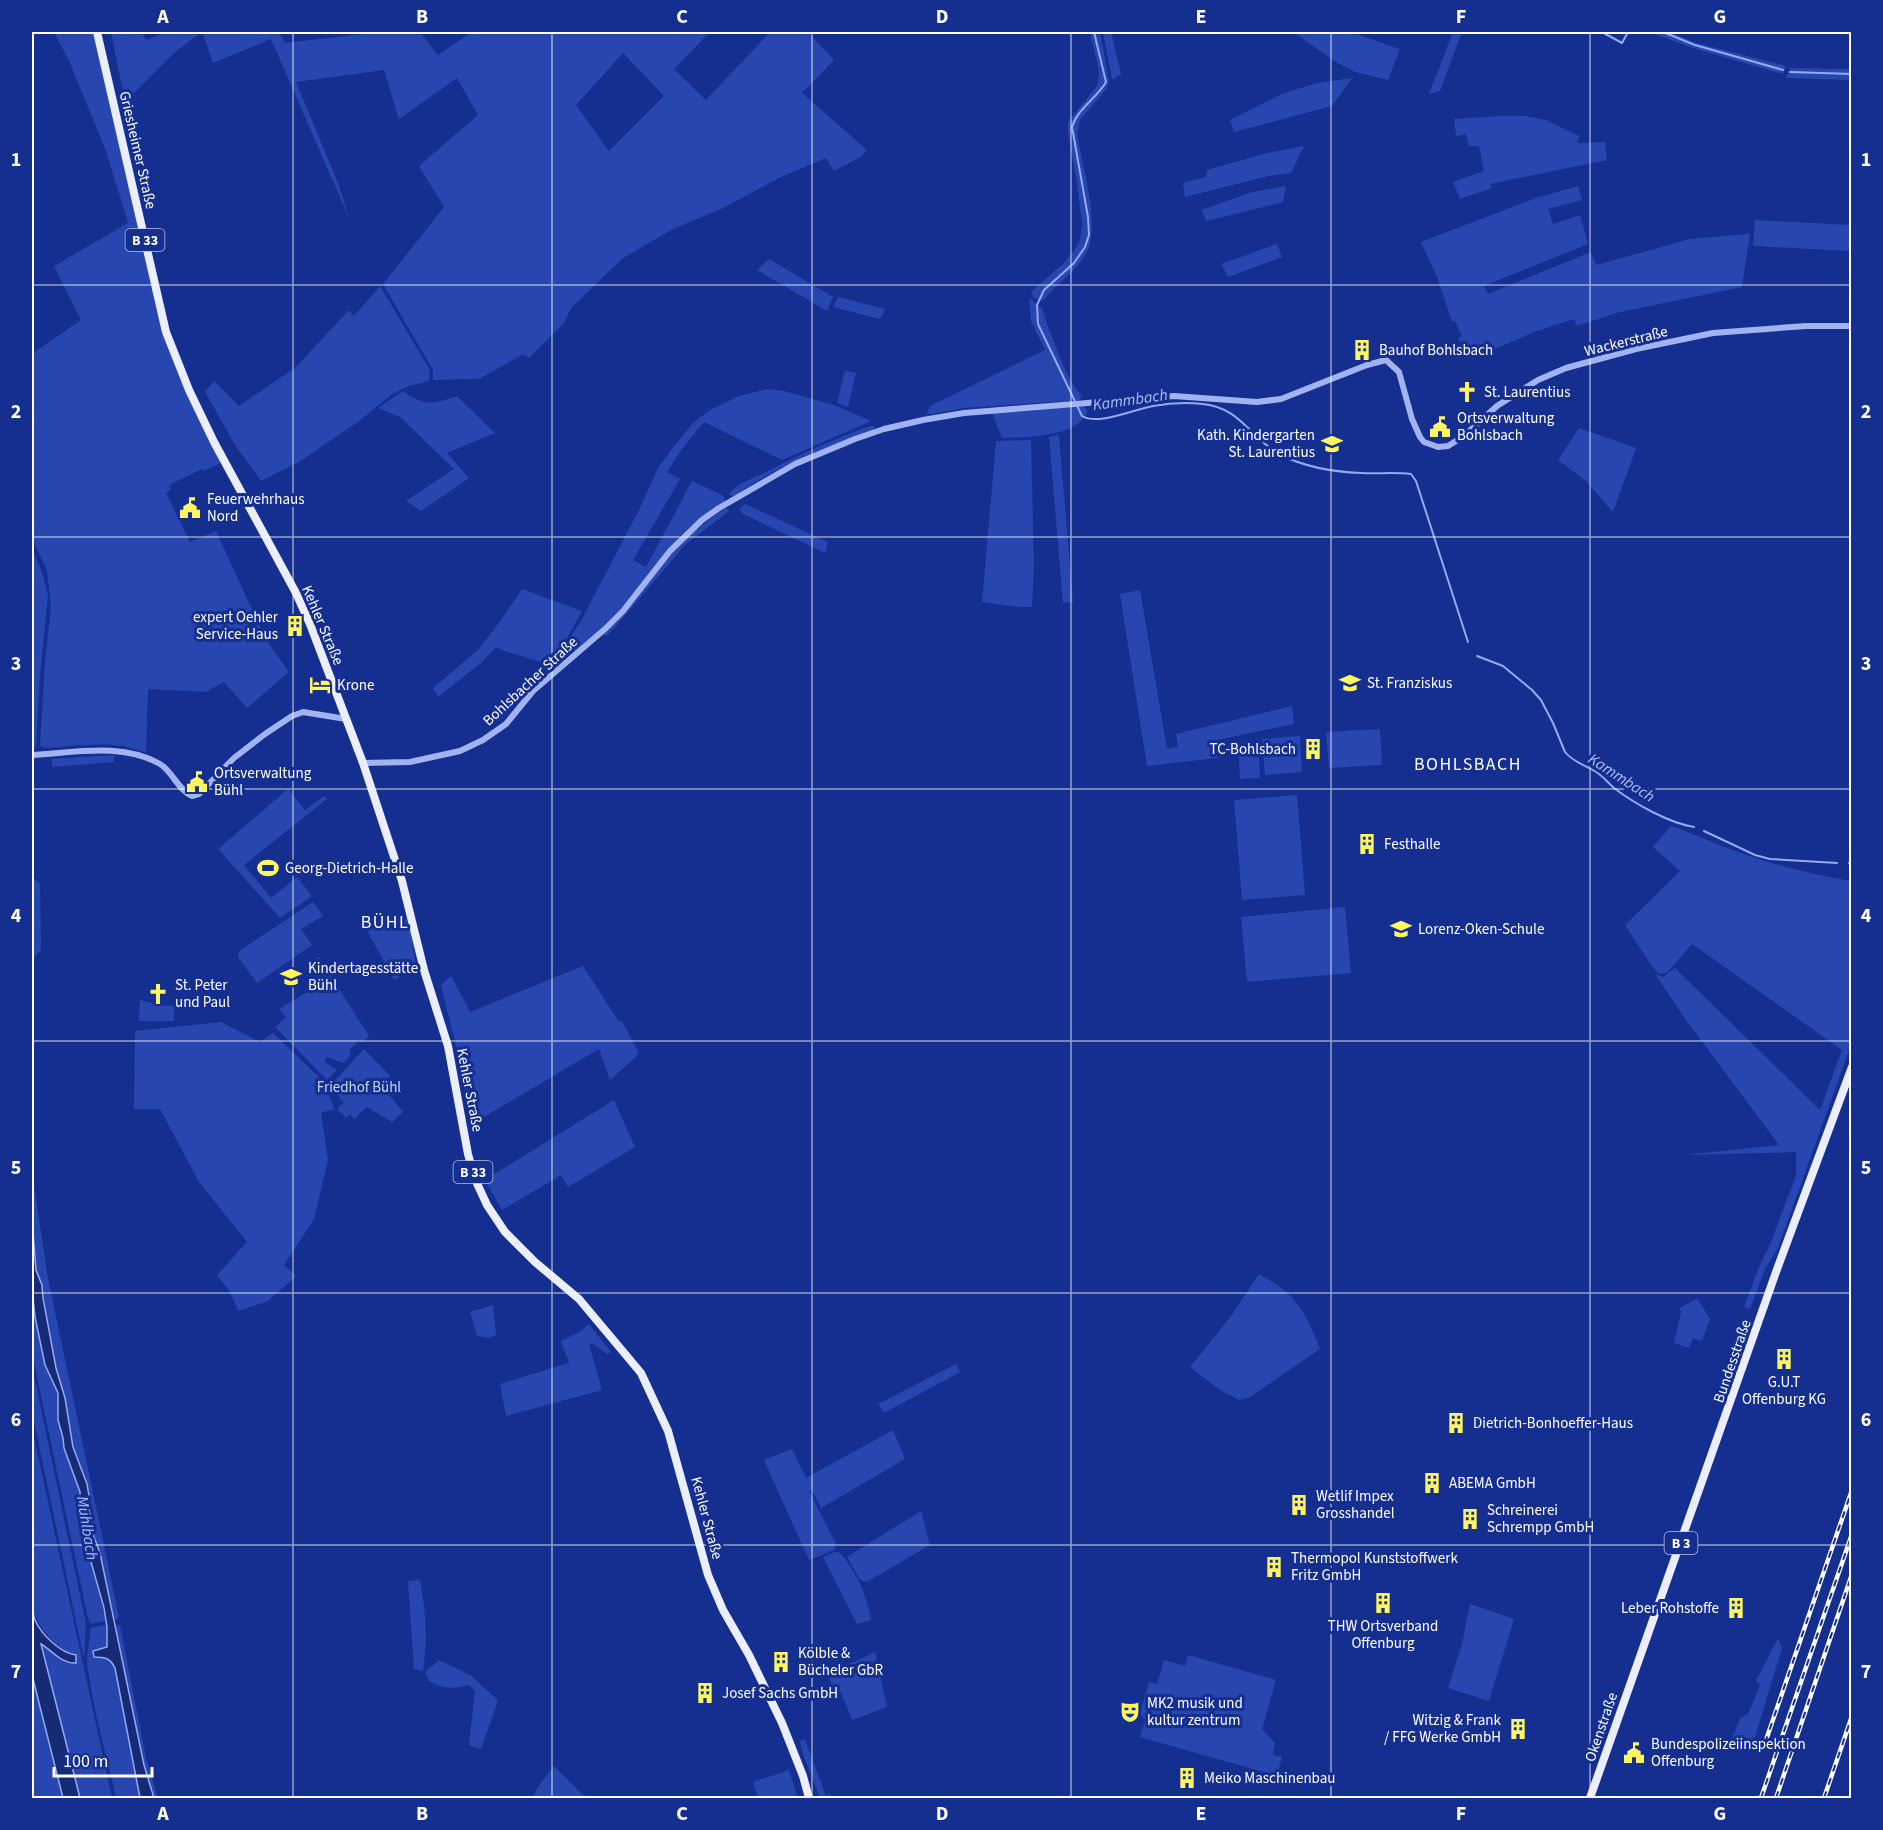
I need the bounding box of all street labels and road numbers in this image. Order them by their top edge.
street label: Griesheimer Straße [114,89,161,211]
road number: B 33 [126,229,164,251]
street label: Wackerstraße [1582,321,1670,362]
street label: Kehler Straße [296,582,349,668]
street label: Bohlsbacher Straße [478,632,582,731]
street label: Kehler Straße [451,1046,488,1134]
road number: B 33 [454,1161,492,1183]
street label: Bundesstraße [1708,1317,1757,1406]
street label: Kehler Straße [685,1474,728,1562]
road number: B 3 [1664,1532,1698,1554]
street label: Okenstraße [1580,1690,1623,1765]

